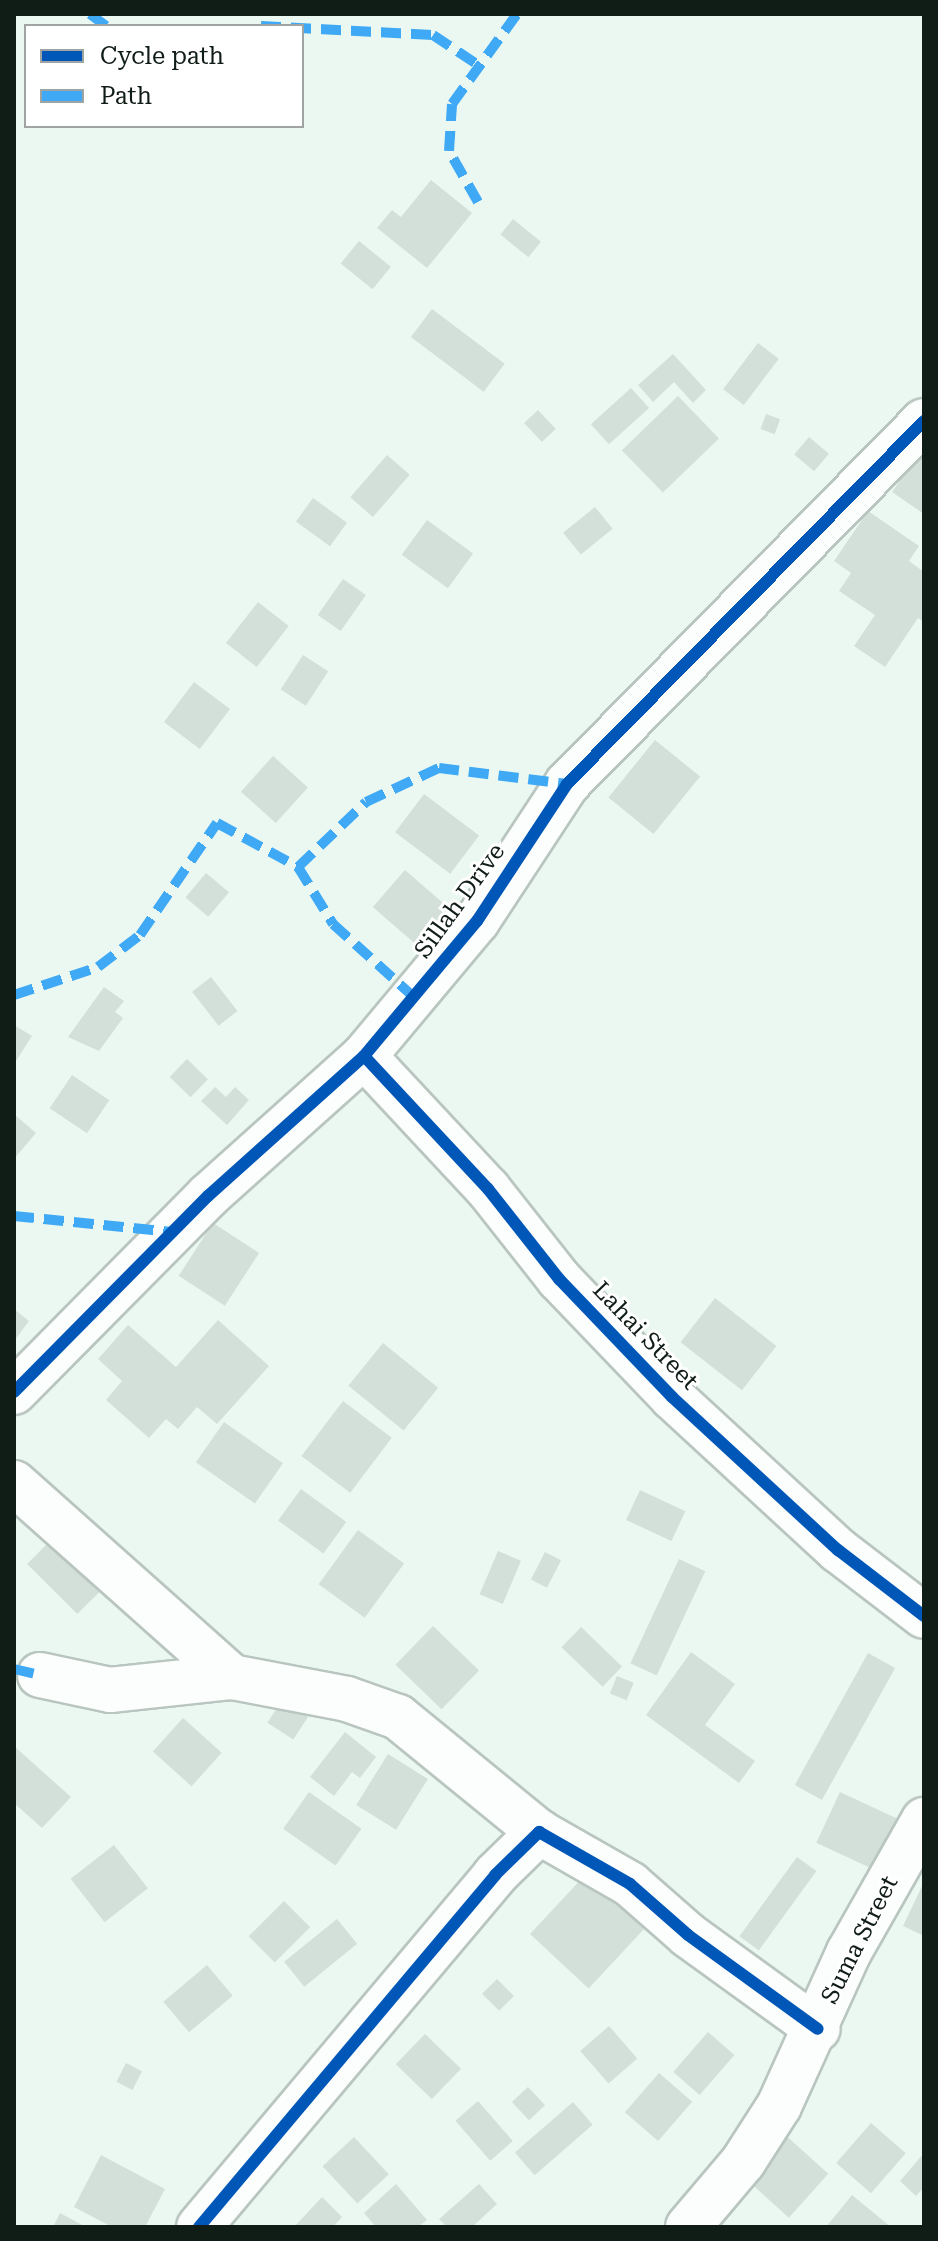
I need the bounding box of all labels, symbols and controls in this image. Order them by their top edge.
legend [24,24,304,128]
text: Cycle path [100,42,224,70]
text: Path [100,82,152,110]
street label: Sillah Drive [409,838,511,964]
street label: Lahai Street [586,1276,704,1396]
street label: Suma Street [815,1871,905,2009]

